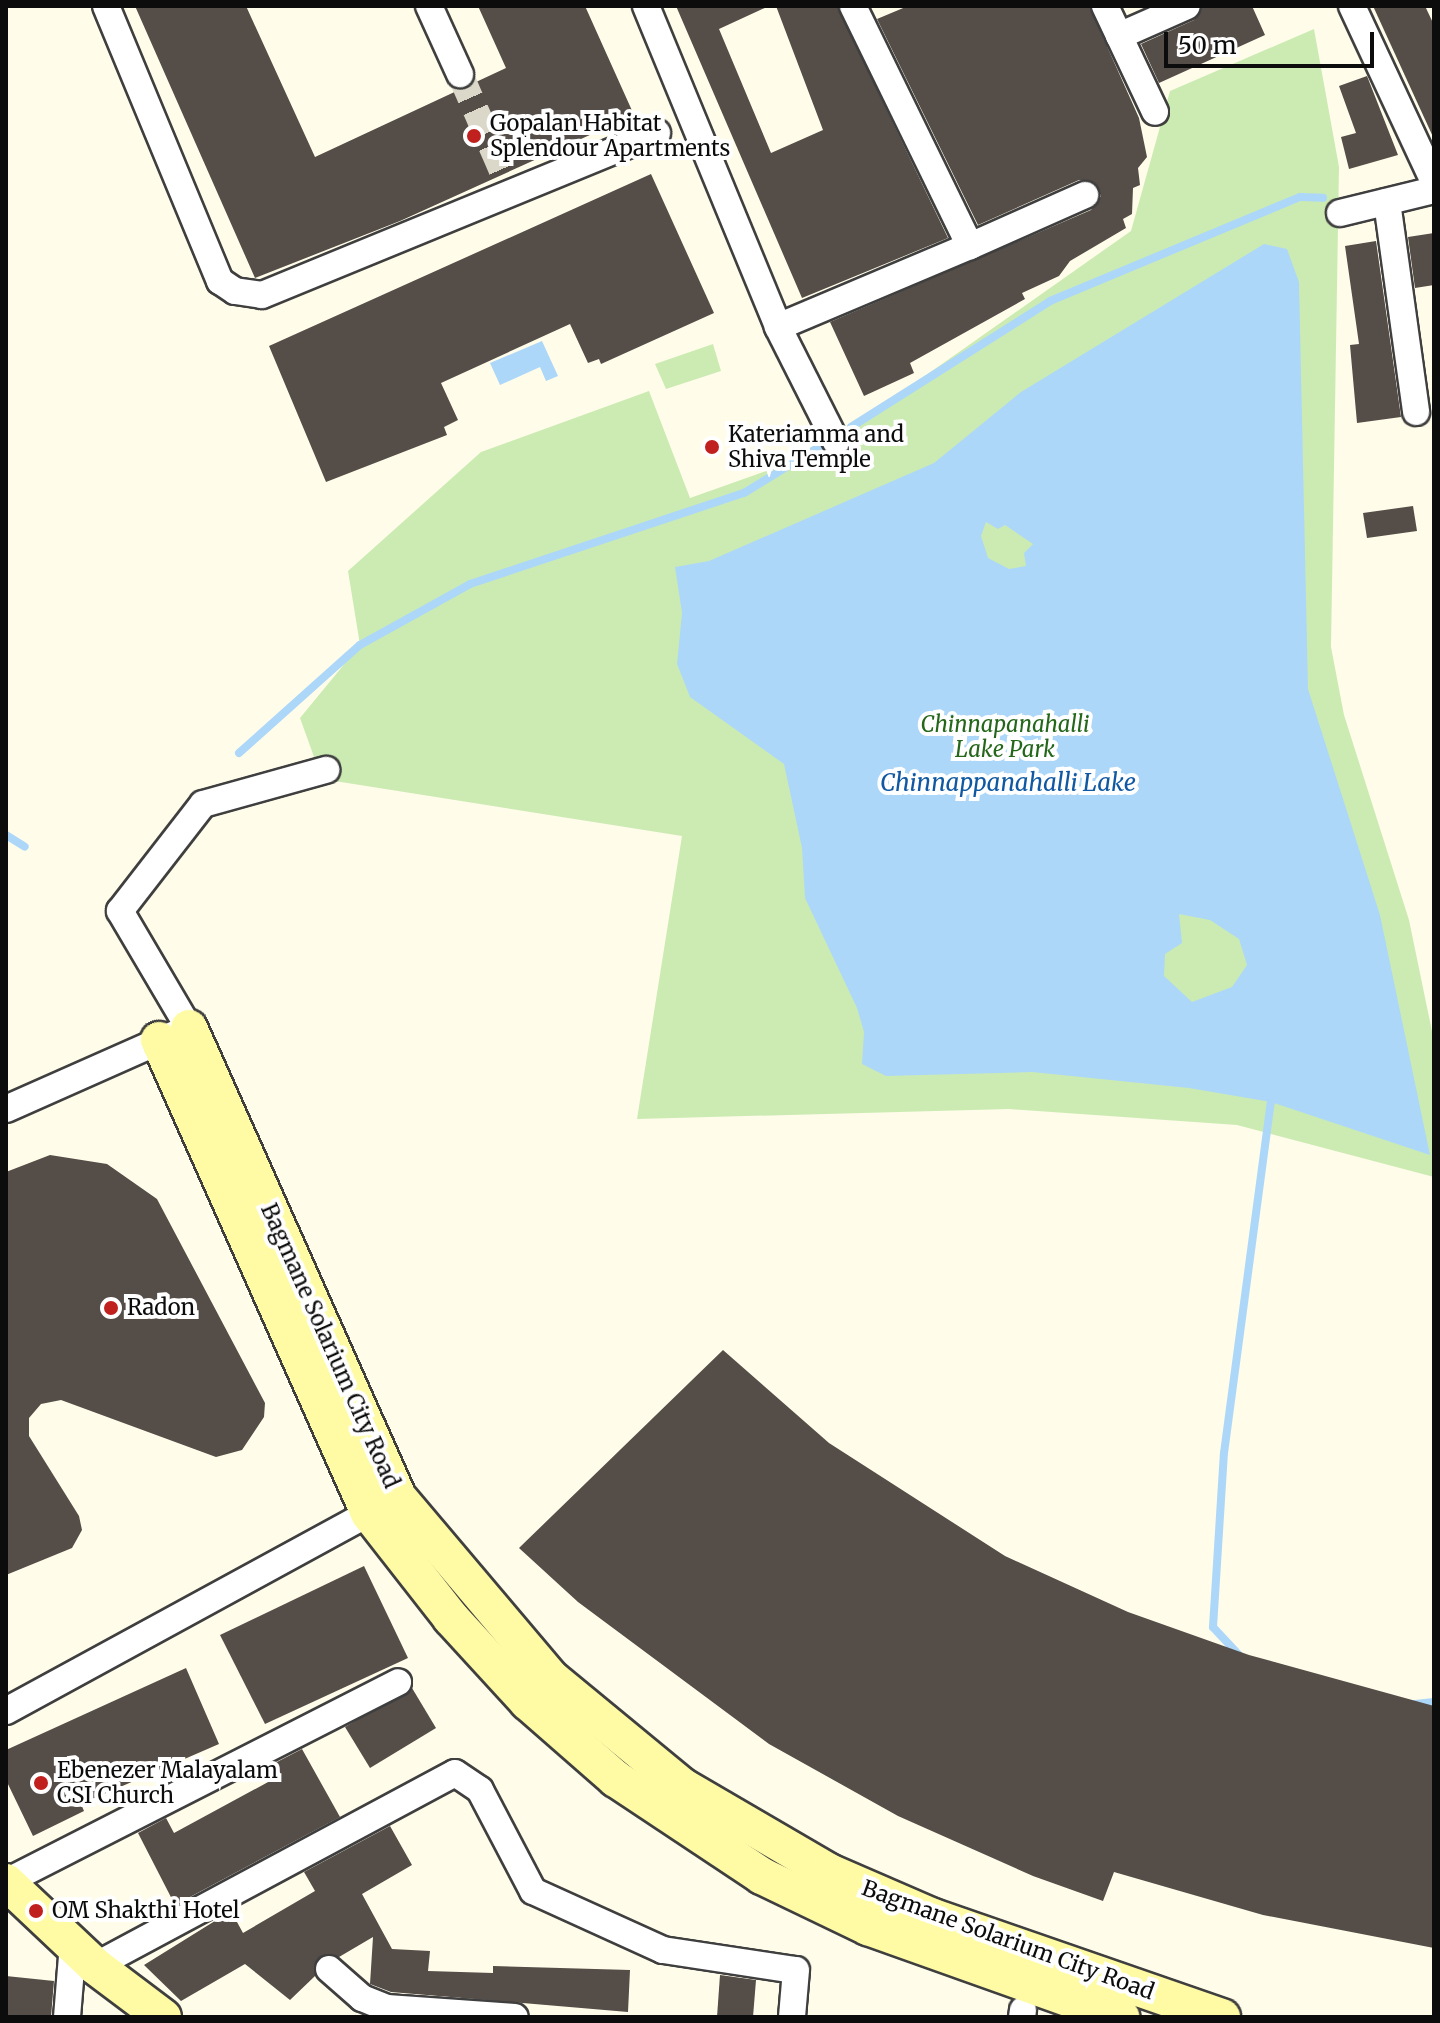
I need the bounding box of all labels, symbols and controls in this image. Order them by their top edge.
scale bar [1168,16,1378,66]
text: 50 m [1178,30,1237,61]
place label: Gopalan Habitat Splendour Apartments [490,110,730,162]
marker: Gopalan Habitat Splendour Apartments [465,127,483,145]
place label: Kateriamma and Shiva Temple [728,421,904,472]
marker: Kateriamma and Shiva Temple [703,438,721,456]
park label: Chinnapanahalli Lake Park [921,711,1089,762]
water label: Chinnappanahalli Lake [880,769,1136,797]
street label: Bagmane Solarium City Road [255,1200,405,1492]
place label: Radon [127,1295,195,1321]
marker: Radon [102,1299,120,1317]
place label: Ebenezer Malayalam CSI Church [57,1757,278,1808]
marker: Ebenezer Malayalam CSI Church [32,1774,50,1792]
street label: Bagmane Solarium City Road [858,1875,1158,2005]
place label: OM Shakthi Hotel [52,1898,240,1924]
marker: OM Shakthi Hotel [27,1902,45,1920]

